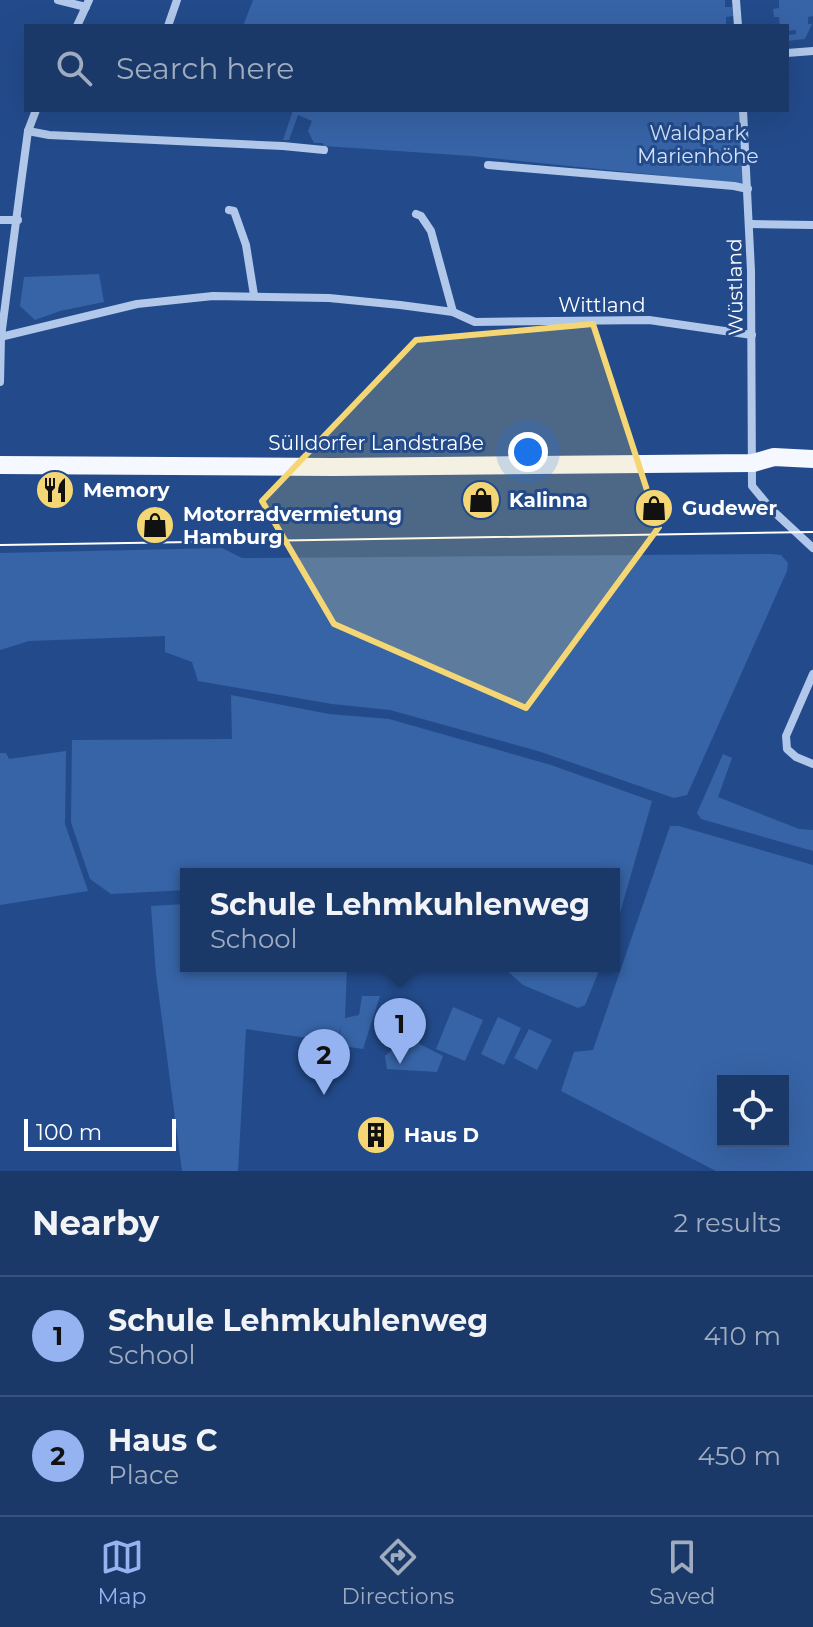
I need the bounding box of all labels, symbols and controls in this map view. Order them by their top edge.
search box [24,24,789,112]
icon: search [52,46,96,90]
text: Search here [116,50,294,87]
park label: Waldpark Marienhöhe [637,121,759,168]
street label: Wüstland [722,238,748,336]
street label: Wittland [558,293,646,317]
street label: Sülldorfer Landstraße [268,431,484,455]
your location [508,432,548,472]
restaurant icon: Memory [34,469,76,511]
place label: Memory [83,478,170,502]
shop icon: Kalinna [460,479,502,521]
shop icon: Gudewer [633,487,675,529]
place label: Kalinna [509,488,588,512]
place label: Gudewer [682,496,777,520]
place label: Motorradvermietung Hamburg [183,502,402,549]
shop icon: Motorradvermietung Hamburg [134,504,176,546]
popup [180,868,620,972]
text: Schule Lehmkuhlenweg [210,886,590,923]
text: School [210,923,297,955]
pin: 1 [374,998,426,1064]
pin: 2 [298,1029,350,1095]
map controls [717,1075,789,1147]
button: locate [717,1075,789,1147]
building icon: Haus D [355,1114,397,1156]
scale bar [24,1115,176,1151]
text: 100 m [36,1119,102,1146]
place label: Haus D [404,1123,479,1147]
text: Nearby [32,1202,159,1244]
text: 2 results [673,1207,781,1239]
text: Schule Lehmkuhlenweg [108,1302,488,1339]
text: 1 [53,1320,63,1352]
text: 410 m [703,1320,781,1352]
text: School [108,1339,196,1371]
text: Haus C [108,1422,218,1459]
text: 2 [50,1440,66,1472]
text: 450 m [698,1440,781,1472]
text: Place [108,1459,179,1491]
tab: Map [98,1535,146,1610]
tab: Directions [342,1535,454,1610]
tab: Saved [649,1535,715,1610]

